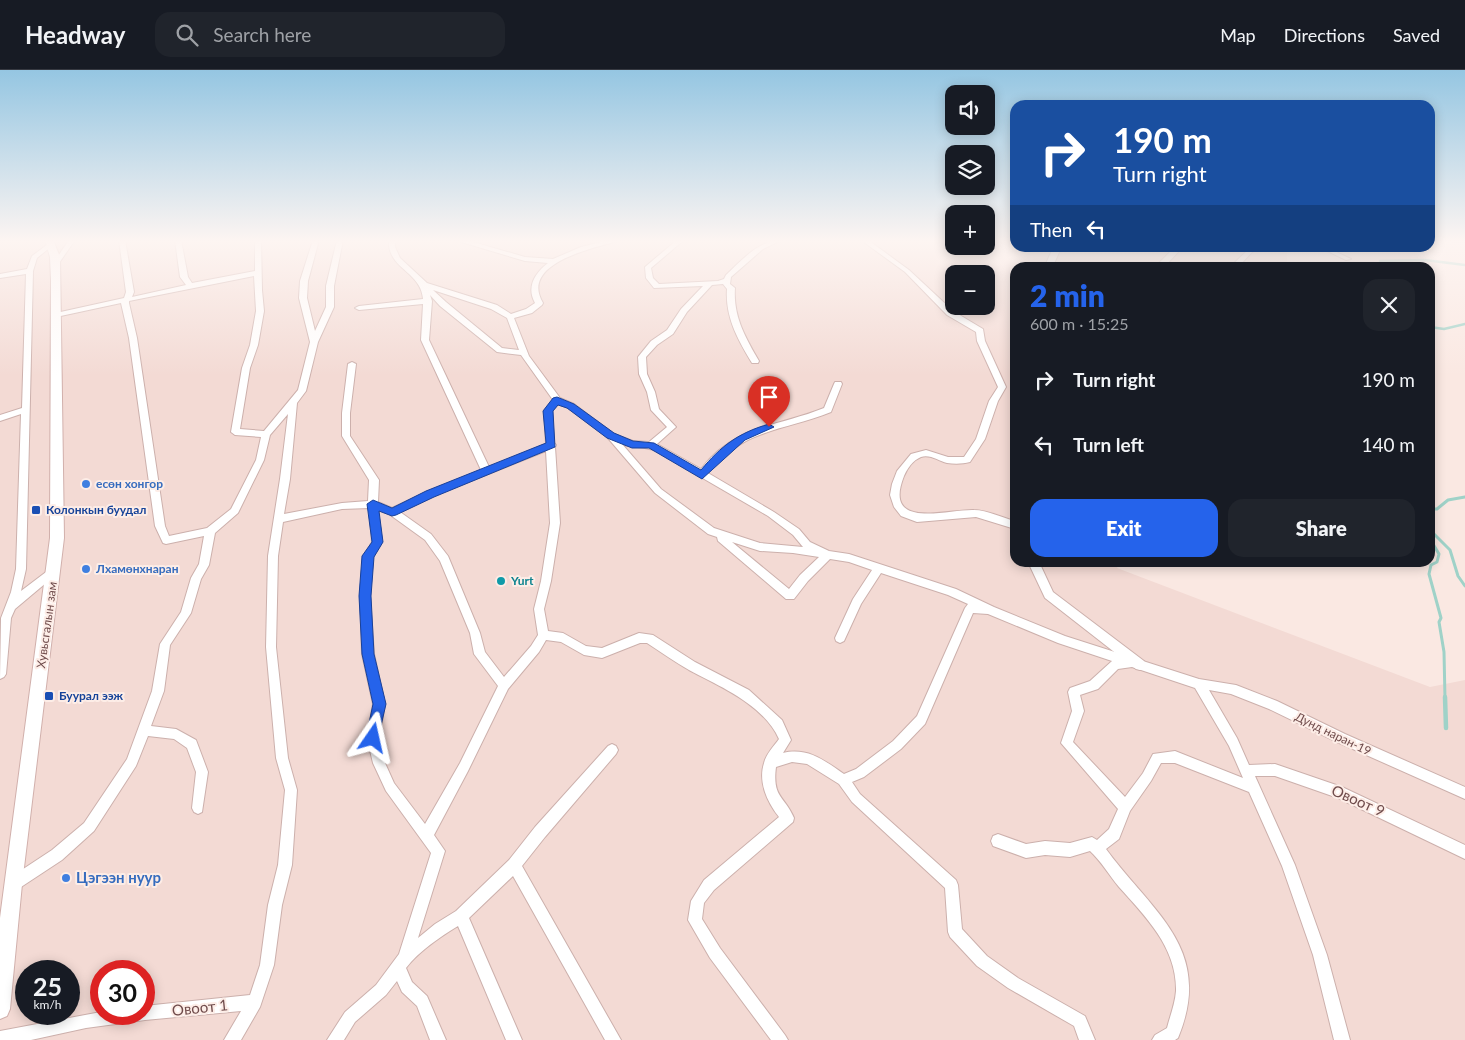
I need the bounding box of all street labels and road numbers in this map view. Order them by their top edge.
street label: Хувьсгалын зам [33,581,60,669]
street label: Дунд наран-19 [1293,709,1374,758]
street label: Овоот 9 [1329,780,1388,820]
street label: Овоот 1 [171,995,229,1019]

